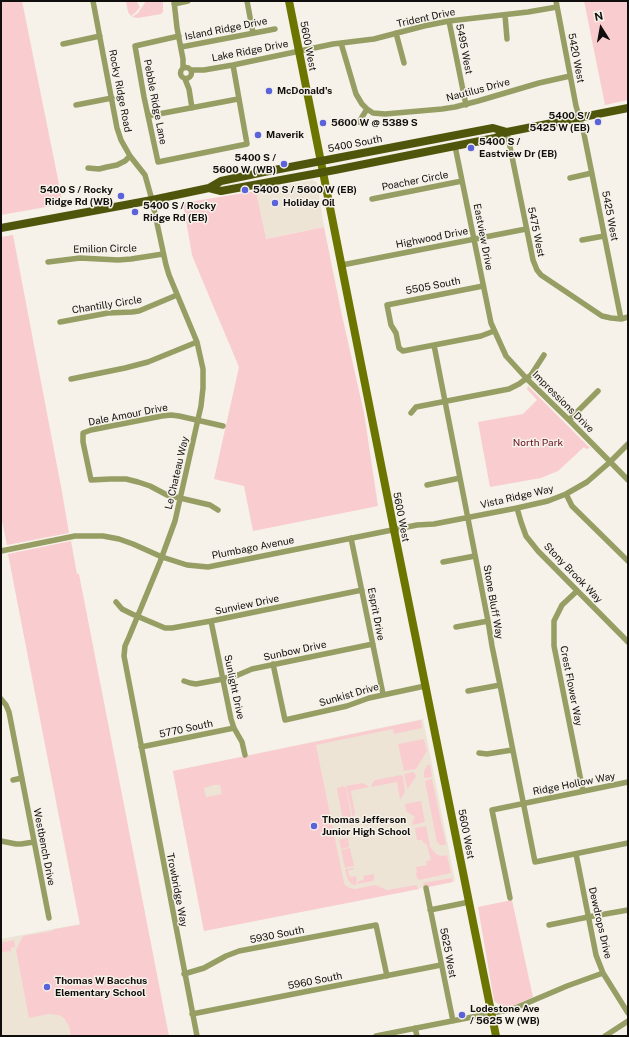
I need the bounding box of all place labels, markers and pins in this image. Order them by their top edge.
place label: McDonald's [277,85,332,97]
marker: McDonald's [264,86,274,96]
place label: 5400 S / 5425 W (EB) [530,110,590,134]
place label: 5600 W @ 5389 S [331,117,418,129]
marker: 5400 S / 5425 W (EB) [593,117,603,127]
marker: 5600 W @ 5389 S [318,118,328,128]
place label: Maverik [266,129,304,141]
marker: Maverik [253,130,263,140]
place label: 5400 S / Eastview Dr (EB) [479,136,557,160]
marker: 5400 S / Eastview Dr (EB) [466,143,476,153]
place label: 5400 S / 5600 W (WB) [212,152,276,176]
marker: 5400 S / 5600 W (WB) [279,159,289,169]
place label: 5400 S / Rocky Ridge Rd (WB) [40,184,113,208]
place label: 5400 S / 5600 W (EB) [253,184,357,196]
marker: 5400 S / 5600 W (EB) [240,185,250,195]
marker: 5400 S / Rocky Ridge Rd (WB) [116,191,126,201]
place label: Holiday Oil [283,197,335,209]
marker: Holiday Oil [270,198,280,208]
place label: 5400 S / Rocky Ridge Rd (EB) [143,200,216,224]
marker: 5400 S / Rocky Ridge Rd (EB) [130,207,140,217]
place label: Thomas Jefferson Junior High School [322,814,411,838]
marker: Thomas Jefferson Junior High School [309,821,319,831]
place label: Thomas W Bacchus Elementary School [55,975,147,998]
marker: Thomas W Bacchus Elementary School [42,982,52,992]
place label: Lodestone Ave / 5625 W (WB) [470,1003,540,1026]
marker: Lodestone Ave / 5625 W (WB) [457,1010,467,1020]

